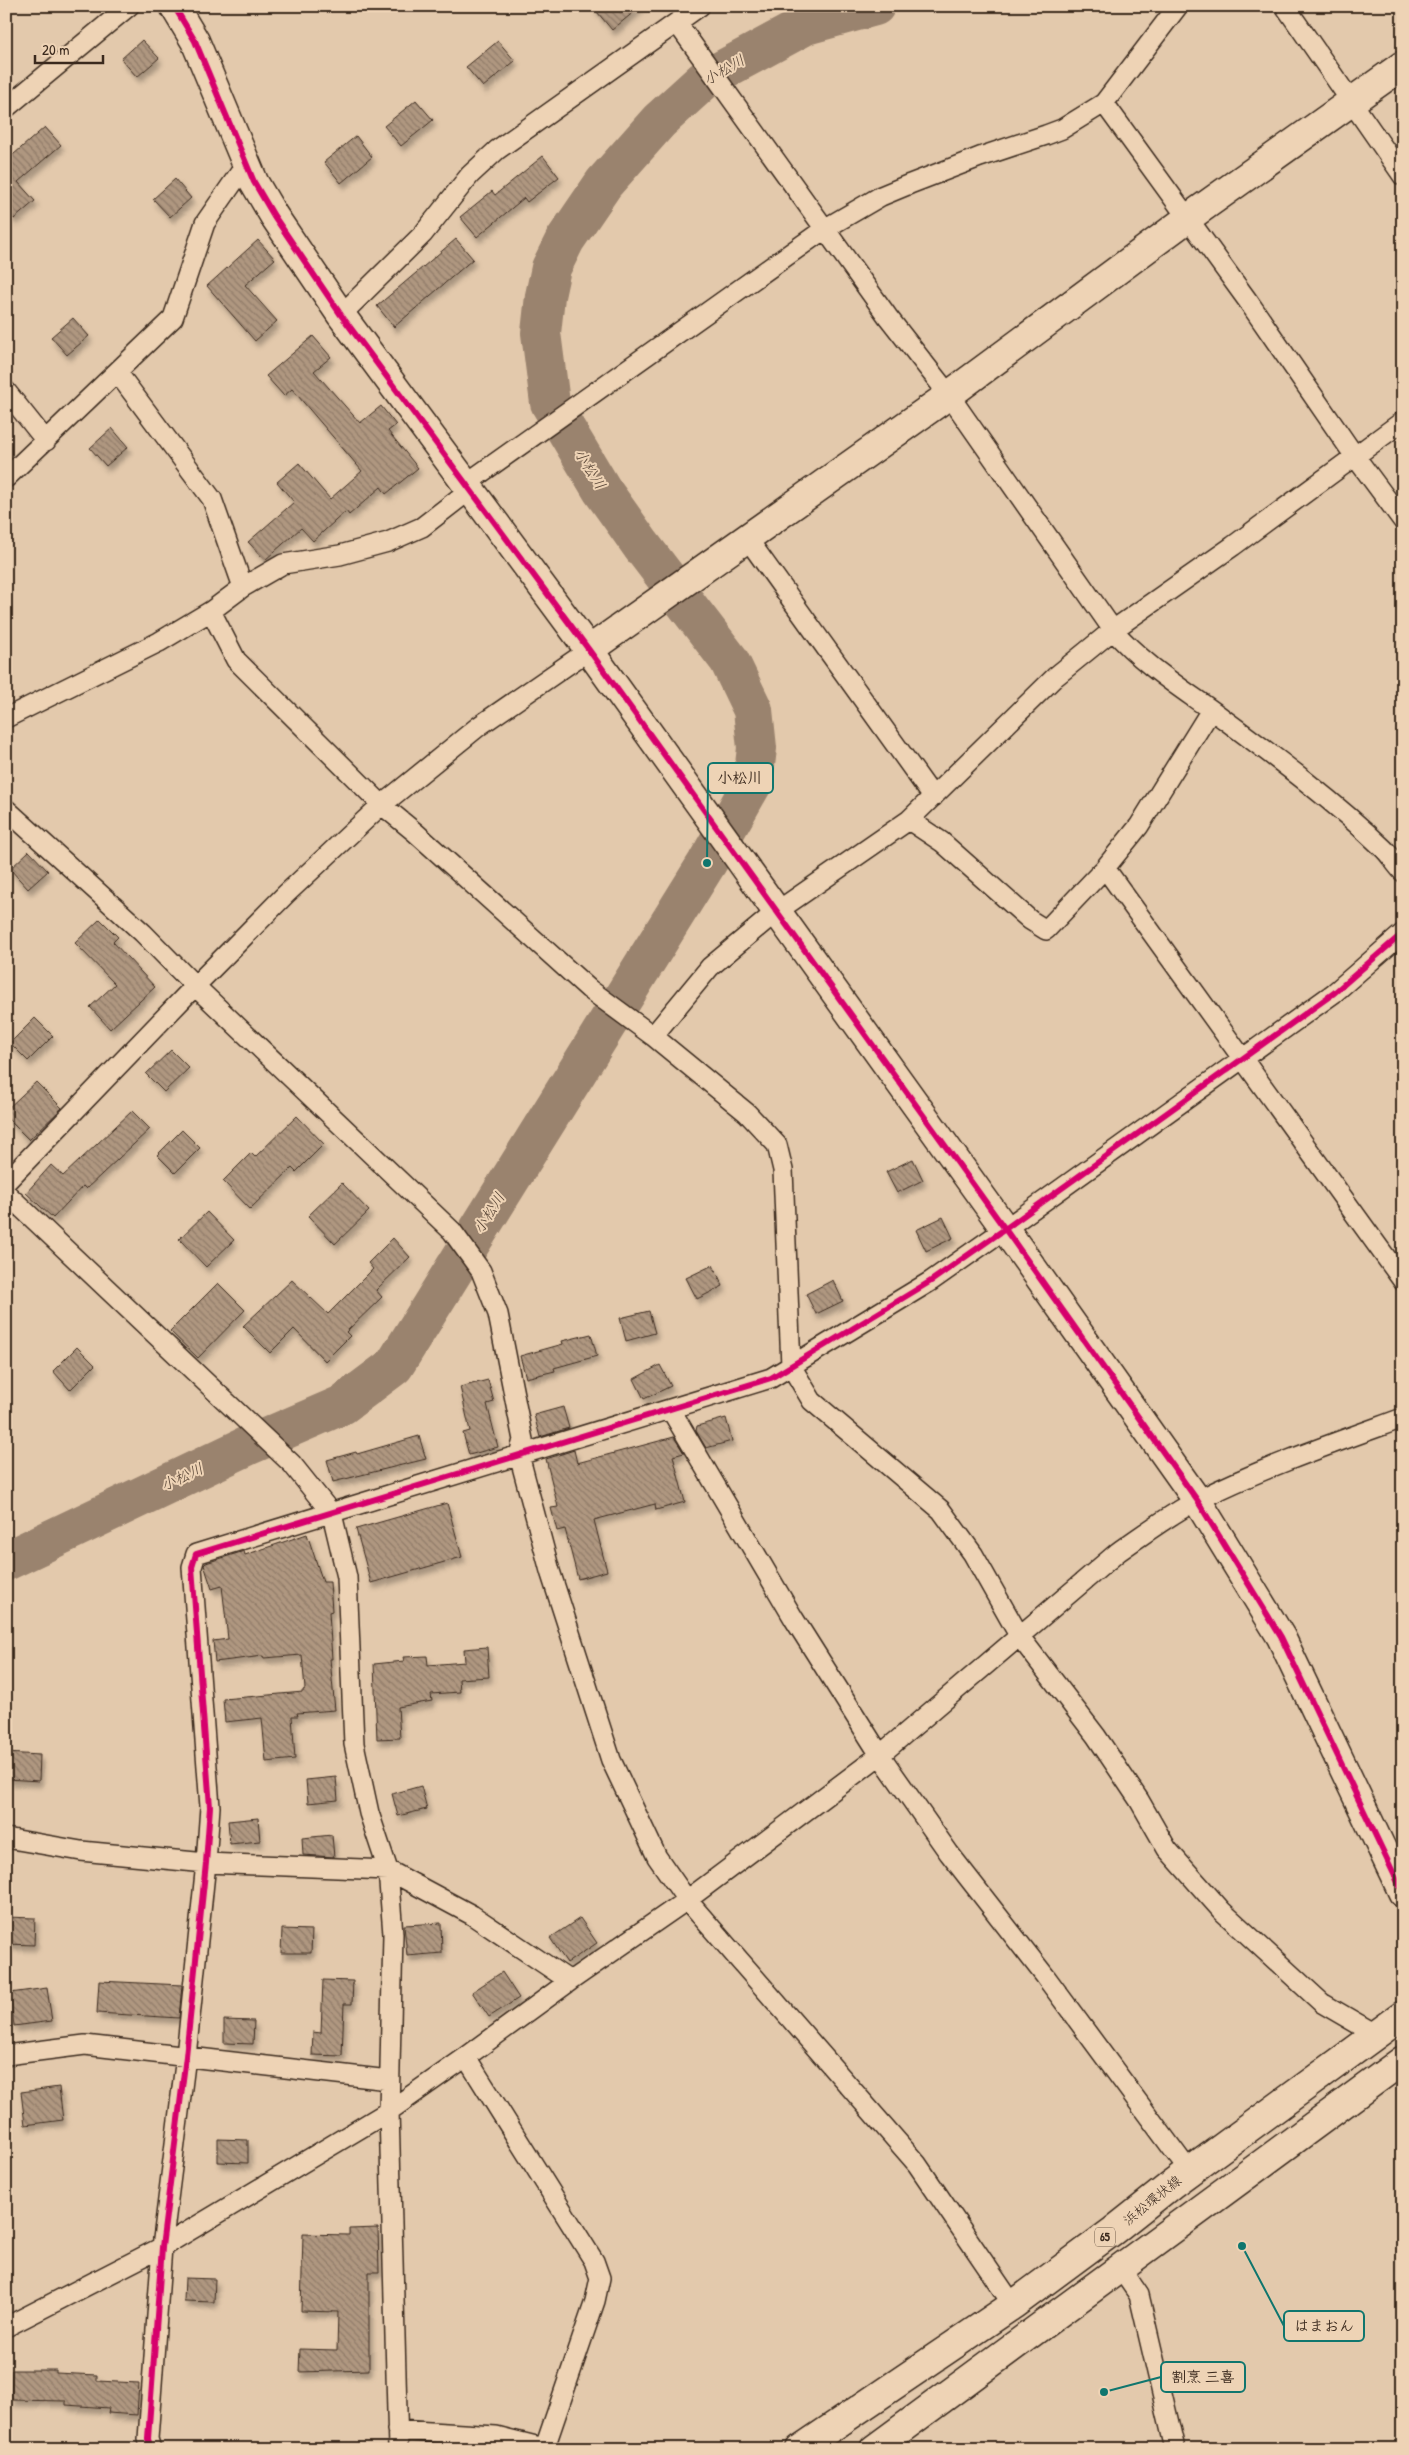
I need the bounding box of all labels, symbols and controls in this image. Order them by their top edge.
scale bar [35,32,102,64]
text: 20 m [42,39,69,60]
water label: 小松川 [699,49,748,90]
water label: 小松川 [570,444,611,493]
callout: 小松川 [708,763,773,793]
text: 小松川 [717,767,763,788]
water label: 小松川 [468,1188,509,1237]
water label: 小松川 [157,1458,207,1496]
street label: 浜松環状線 [1119,2170,1185,2229]
road number: 65 [1095,2228,1115,2246]
callout: はまおん [1284,2311,1364,2341]
text: はまおん [1294,2315,1354,2336]
callout: 割烹 三喜 [1161,2362,1245,2392]
text: 割烹 三喜 [1171,2366,1235,2387]

